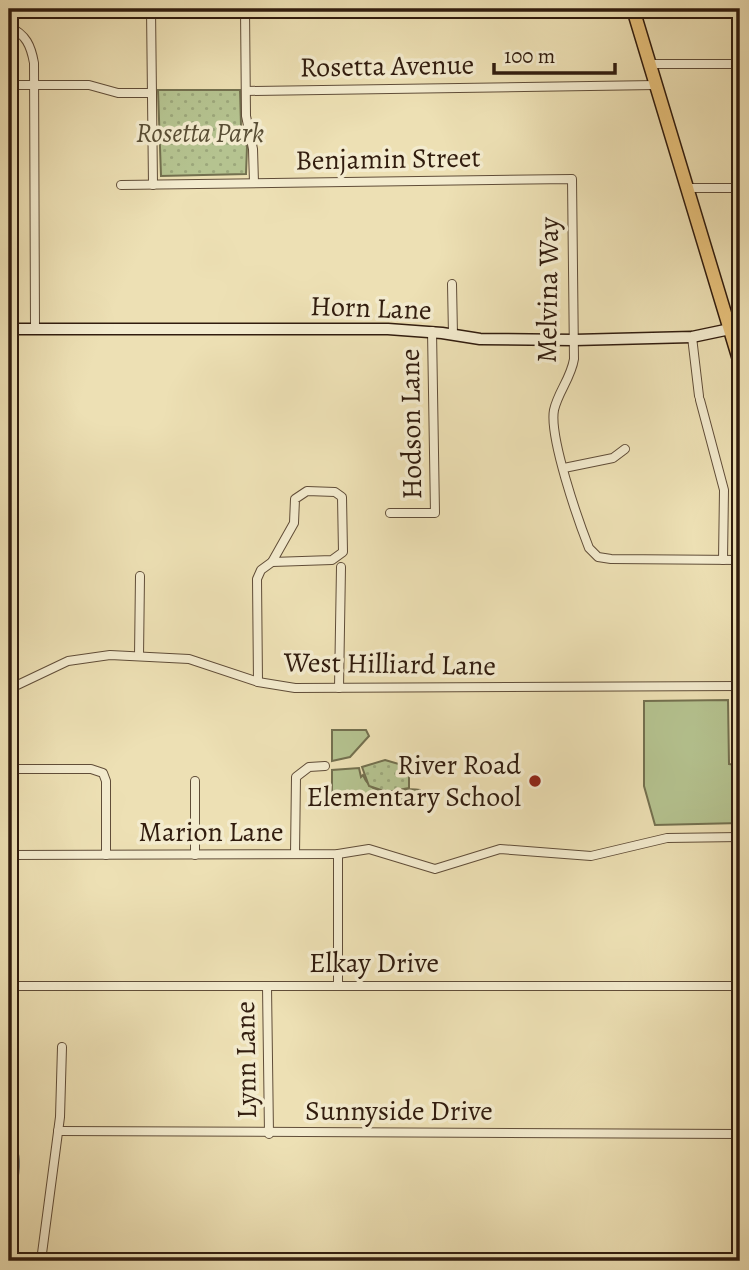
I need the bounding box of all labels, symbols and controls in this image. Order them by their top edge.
scale bar [494,32,614,76]
text: 100 m [504,42,555,70]
street label: Rosetta Avenue [299,45,475,87]
park label: Rosetta Park [136,114,264,152]
street label: Benjamin Street [295,138,481,180]
street label: Melvina Way [528,216,568,363]
street label: Horn Lane [310,287,432,329]
street label: Hodson Lane [391,348,431,500]
street label: West Hilliard Lane [283,643,496,685]
place label: River Road Elementary School [307,746,522,816]
marker: River Road Elementary School [527,773,543,789]
street label: Marion Lane [138,813,284,851]
street label: Elkay Drive [309,944,439,982]
street label: Lynn Lane [226,1001,266,1119]
street label: Sunnyside Drive [305,1092,493,1130]

